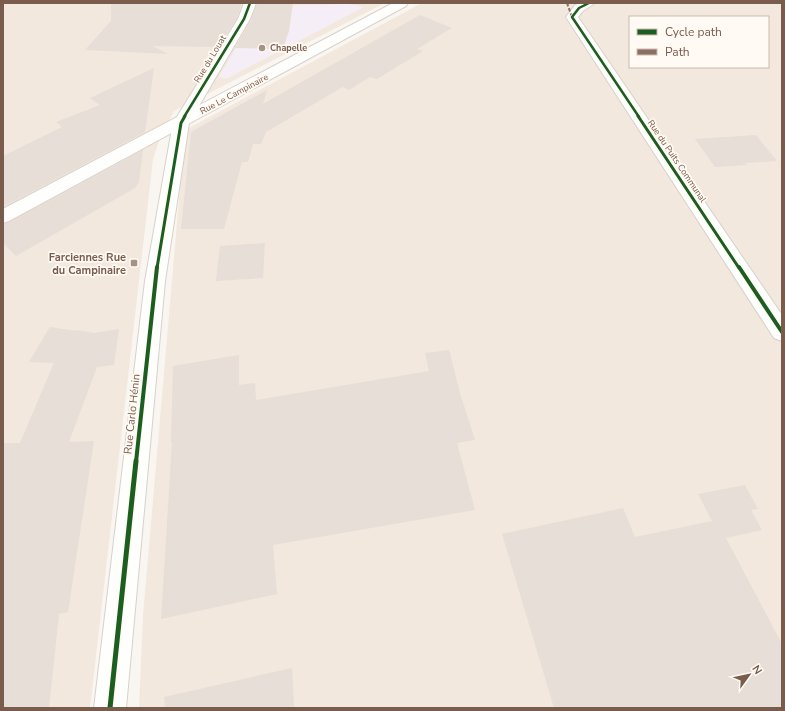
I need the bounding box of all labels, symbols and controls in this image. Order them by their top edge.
legend [629,16,769,68]
text: Cycle path [665,24,722,40]
street label: Rue du Louat [191,32,229,85]
place label: Chapelle [270,42,307,54]
marker: Chapelle [257,43,267,53]
text: Path [665,44,690,60]
street label: Rue Le Campinaire [198,71,270,117]
street label: Rue du Puits Communal [645,117,709,205]
place label: Farciennes Rue du Campinaire [49,250,126,278]
marker: Farciennes Rue du Campinaire [129,258,139,268]
street label: Rue Carlo Hénin [120,373,144,455]
north arrow [729,655,769,695]
text: N [748,662,765,677]

